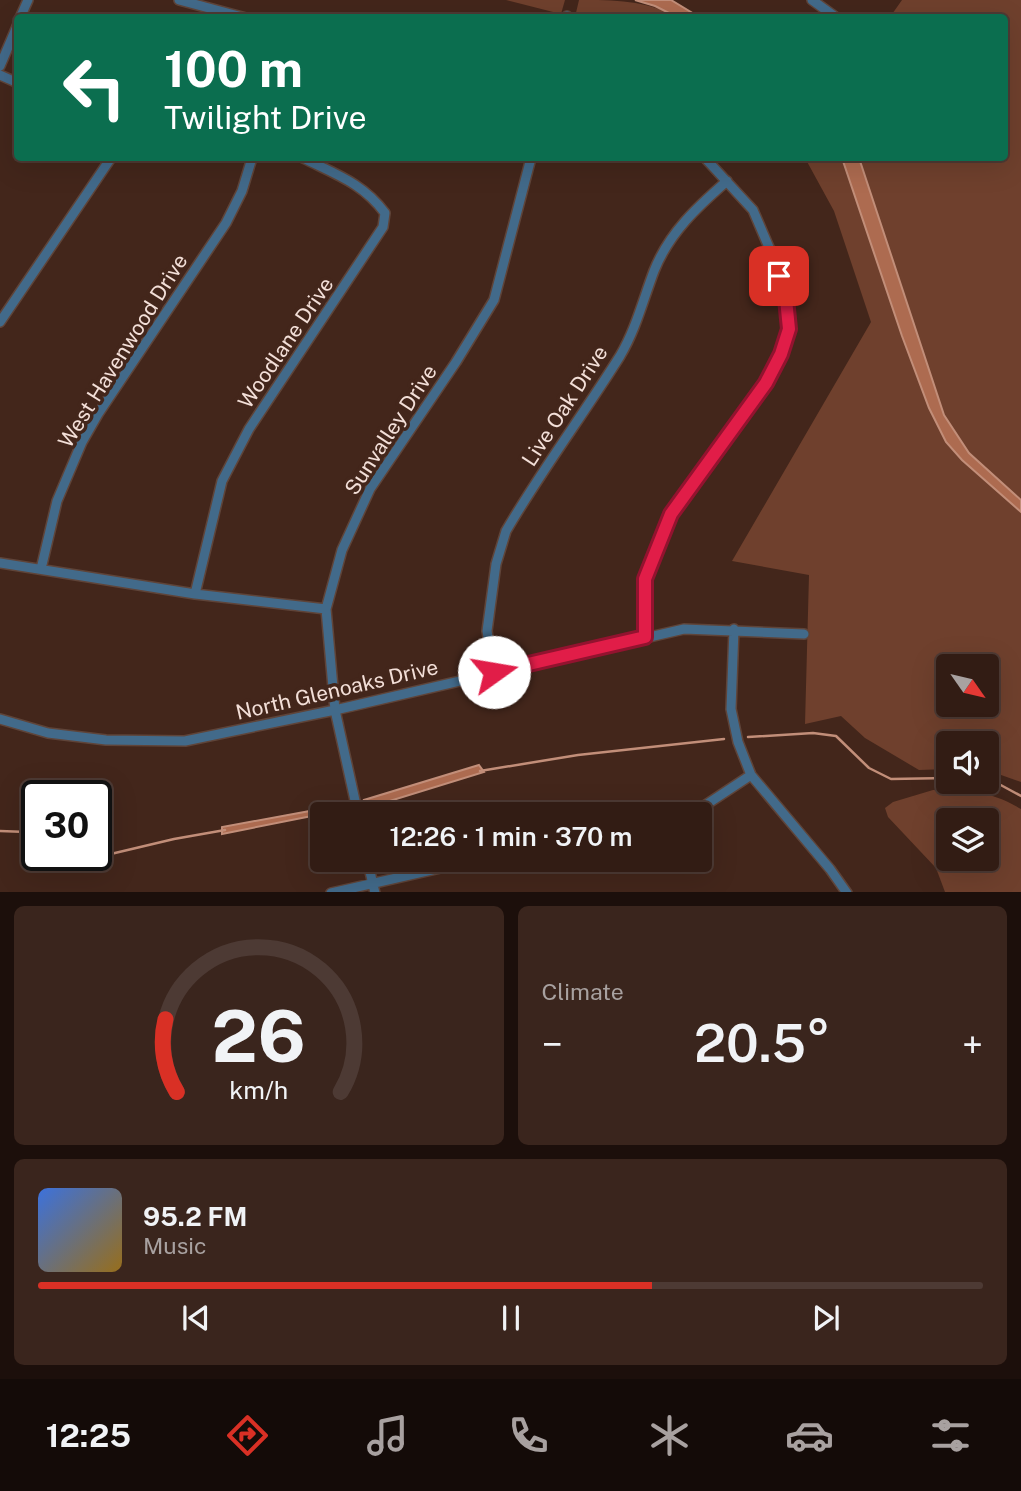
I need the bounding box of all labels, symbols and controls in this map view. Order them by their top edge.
text: 100 m [164,40,303,98]
icon: left [49,42,140,133]
text: Twilight Drive [164,99,367,136]
pin [749,246,809,306]
street label: West Havenwood Drive [53,249,192,452]
icon: arrive [760,257,798,295]
street label: Woodlane Drive [233,272,339,413]
street label: Live Oak Drive [516,341,613,471]
street label: Sunvalley Drive [339,360,442,500]
position arrow [457,635,531,709]
street label: North Glenoaks Drive [233,654,440,725]
north arrow [936,654,999,718]
map controls [936,654,999,871]
button: sound [936,731,999,794]
speed limit sign: 30 [21,780,112,871]
button: layers [936,808,999,871]
text: 12:26 · 1 min · 370 m [390,821,632,852]
text: Climate [542,978,624,1005]
text: 26 [212,993,306,1078]
text: 20.5° [694,1013,830,1074]
text: − [542,1022,563,1067]
text: + [962,1022,983,1067]
text: km/h [229,1074,288,1104]
text: 95.2 FM [143,1201,247,1232]
text: Music [143,1232,207,1259]
icon: previous [177,1299,215,1337]
icon: pause [492,1299,530,1337]
icon: next [807,1299,845,1337]
icon: directions [223,1411,272,1460]
icon: music [363,1411,412,1460]
icon: phone [504,1411,553,1460]
icon: climate [645,1411,694,1460]
icon: car [785,1411,834,1460]
icon: filters [926,1411,975,1460]
text: 12:25 [46,1417,131,1454]

